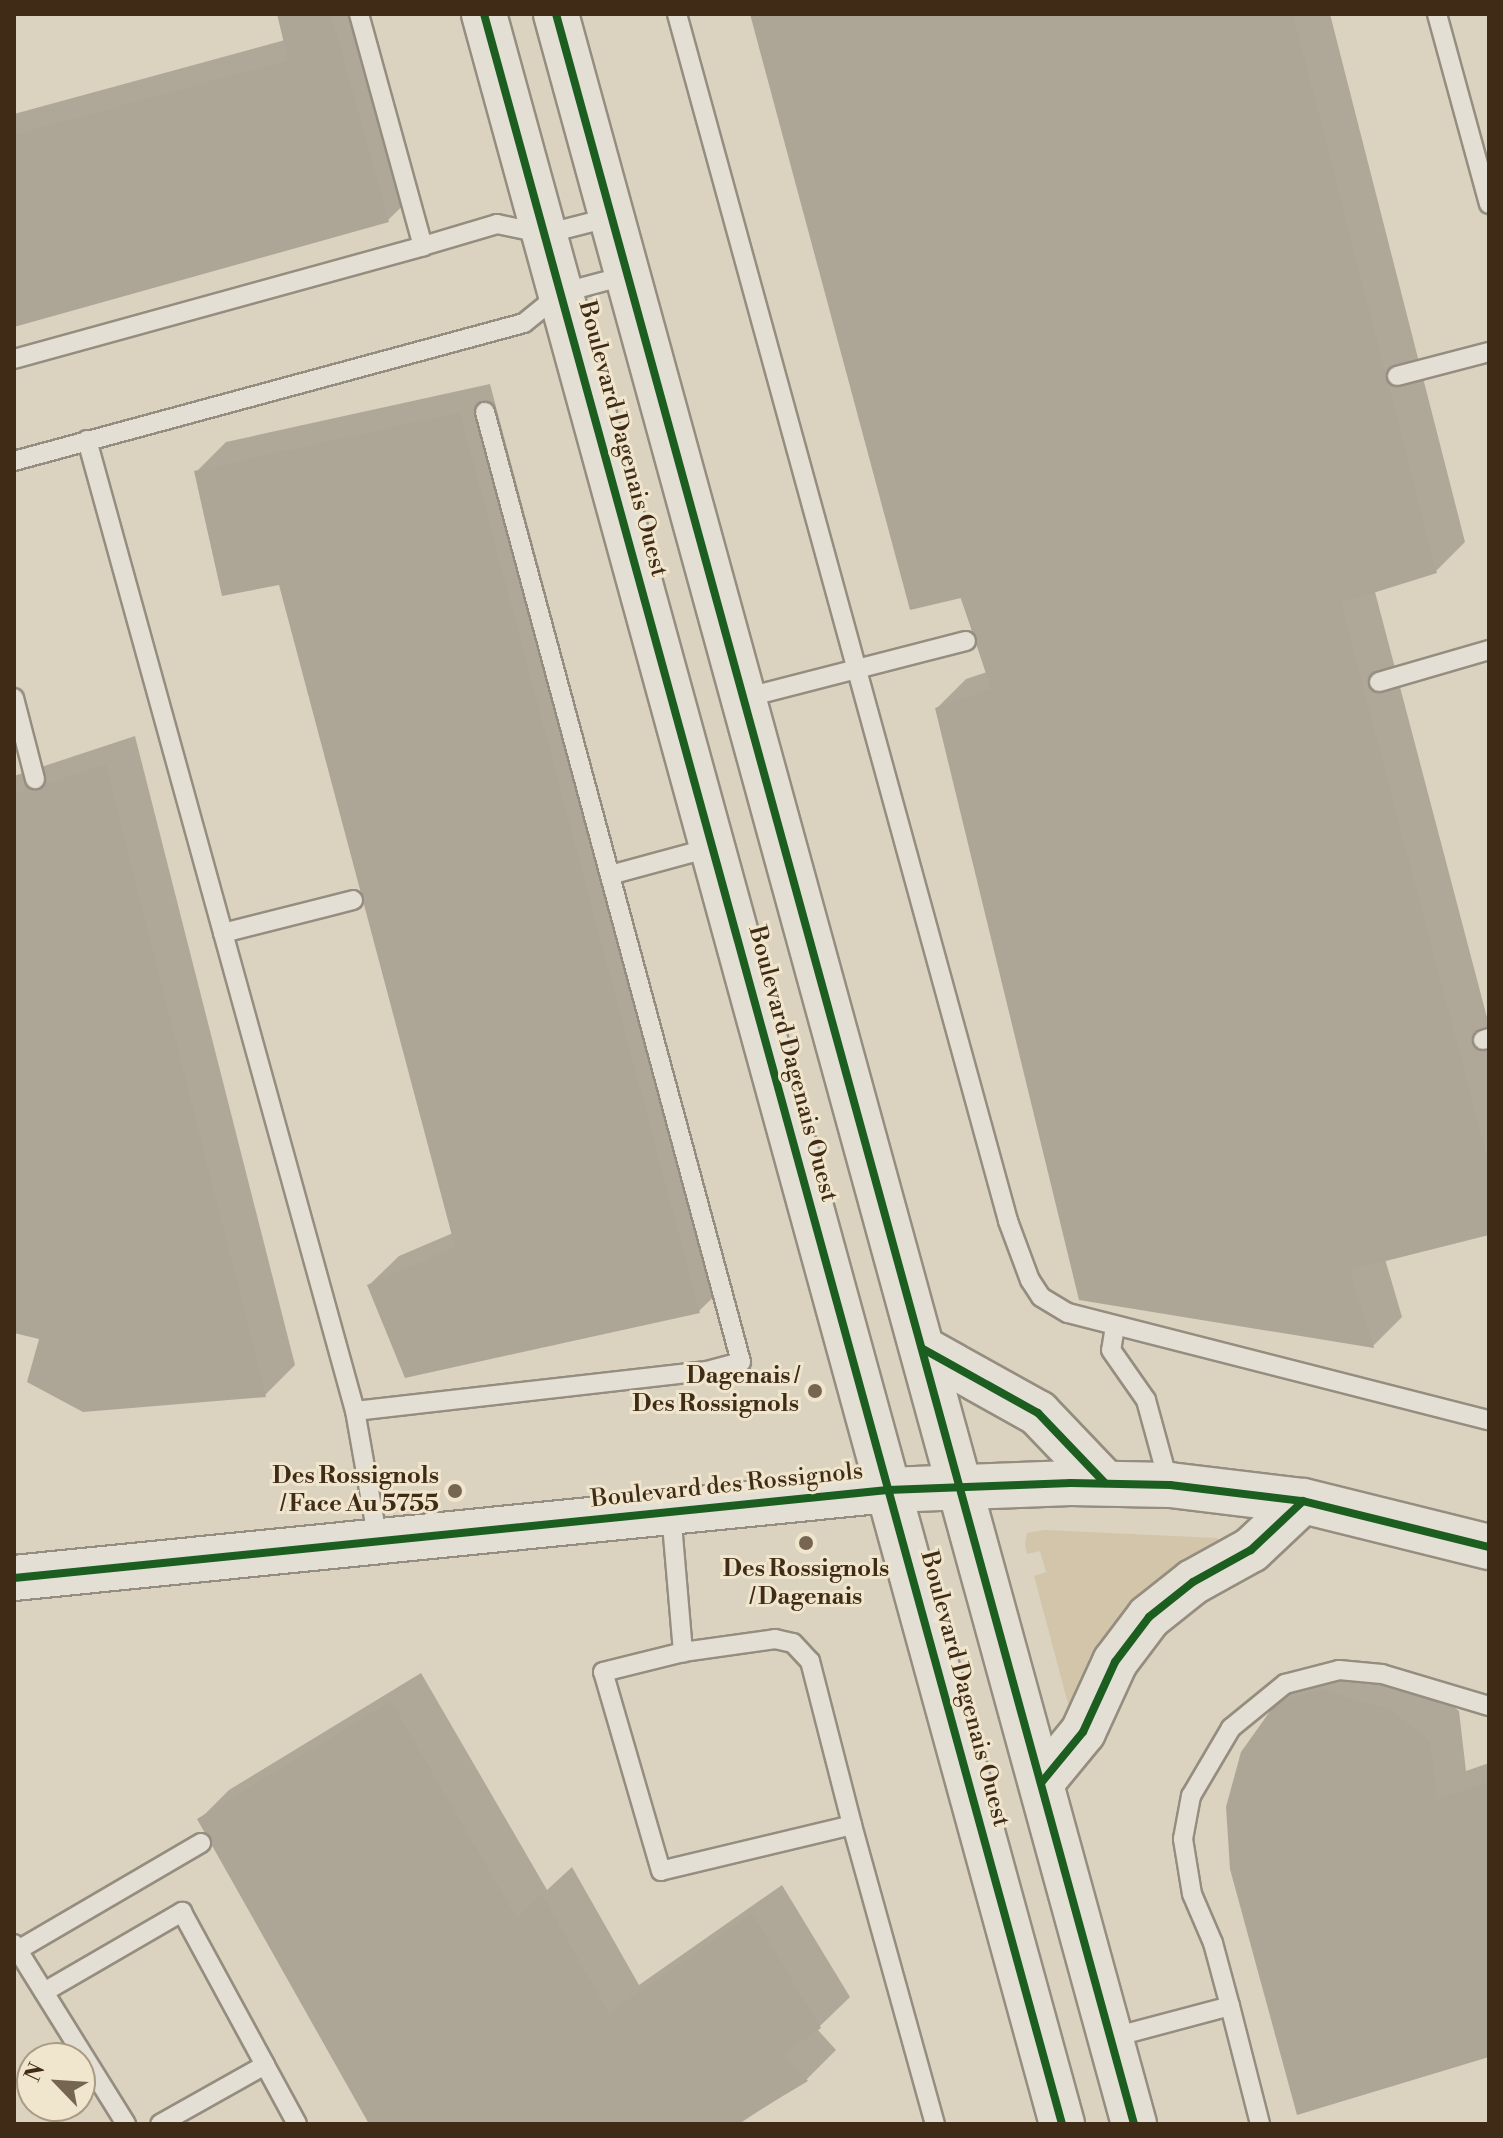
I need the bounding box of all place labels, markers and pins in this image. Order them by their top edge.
place label: Dagenais / Des Rossignols [632,1363,799,1419]
marker: Dagenais / Des Rossignols [806,1382,824,1400]
place label: Des Rossignols / Face Au 5755 [272,1463,439,1519]
marker: Des Rossignols / Face Au 5755 [446,1482,464,1500]
marker: Des Rossignols / Dagenais [797,1534,815,1552]
place label: Des Rossignols / Dagenais [723,1556,889,1612]

